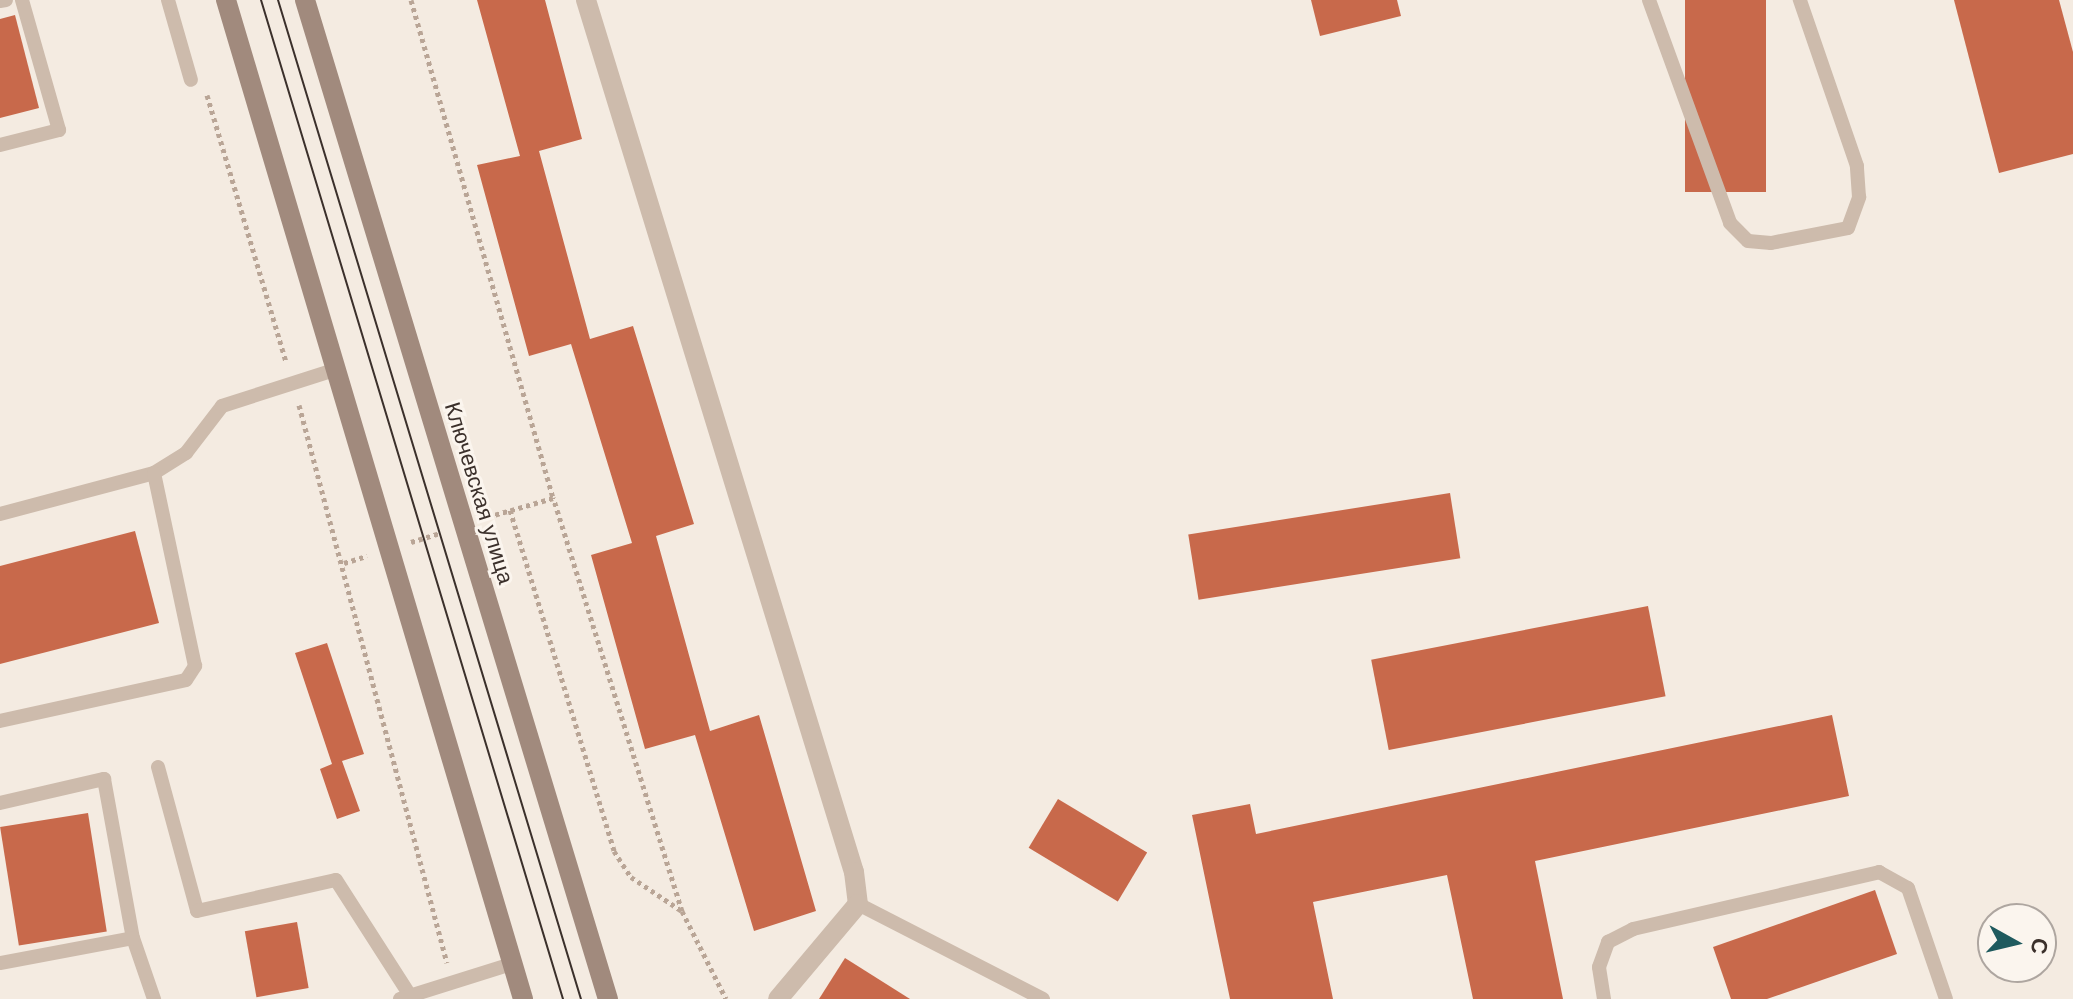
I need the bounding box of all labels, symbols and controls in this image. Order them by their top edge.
street label: Ключевская улица [439,399,519,587]
north arrow [1977,903,2057,983]
text: С [2026,937,2053,956]

